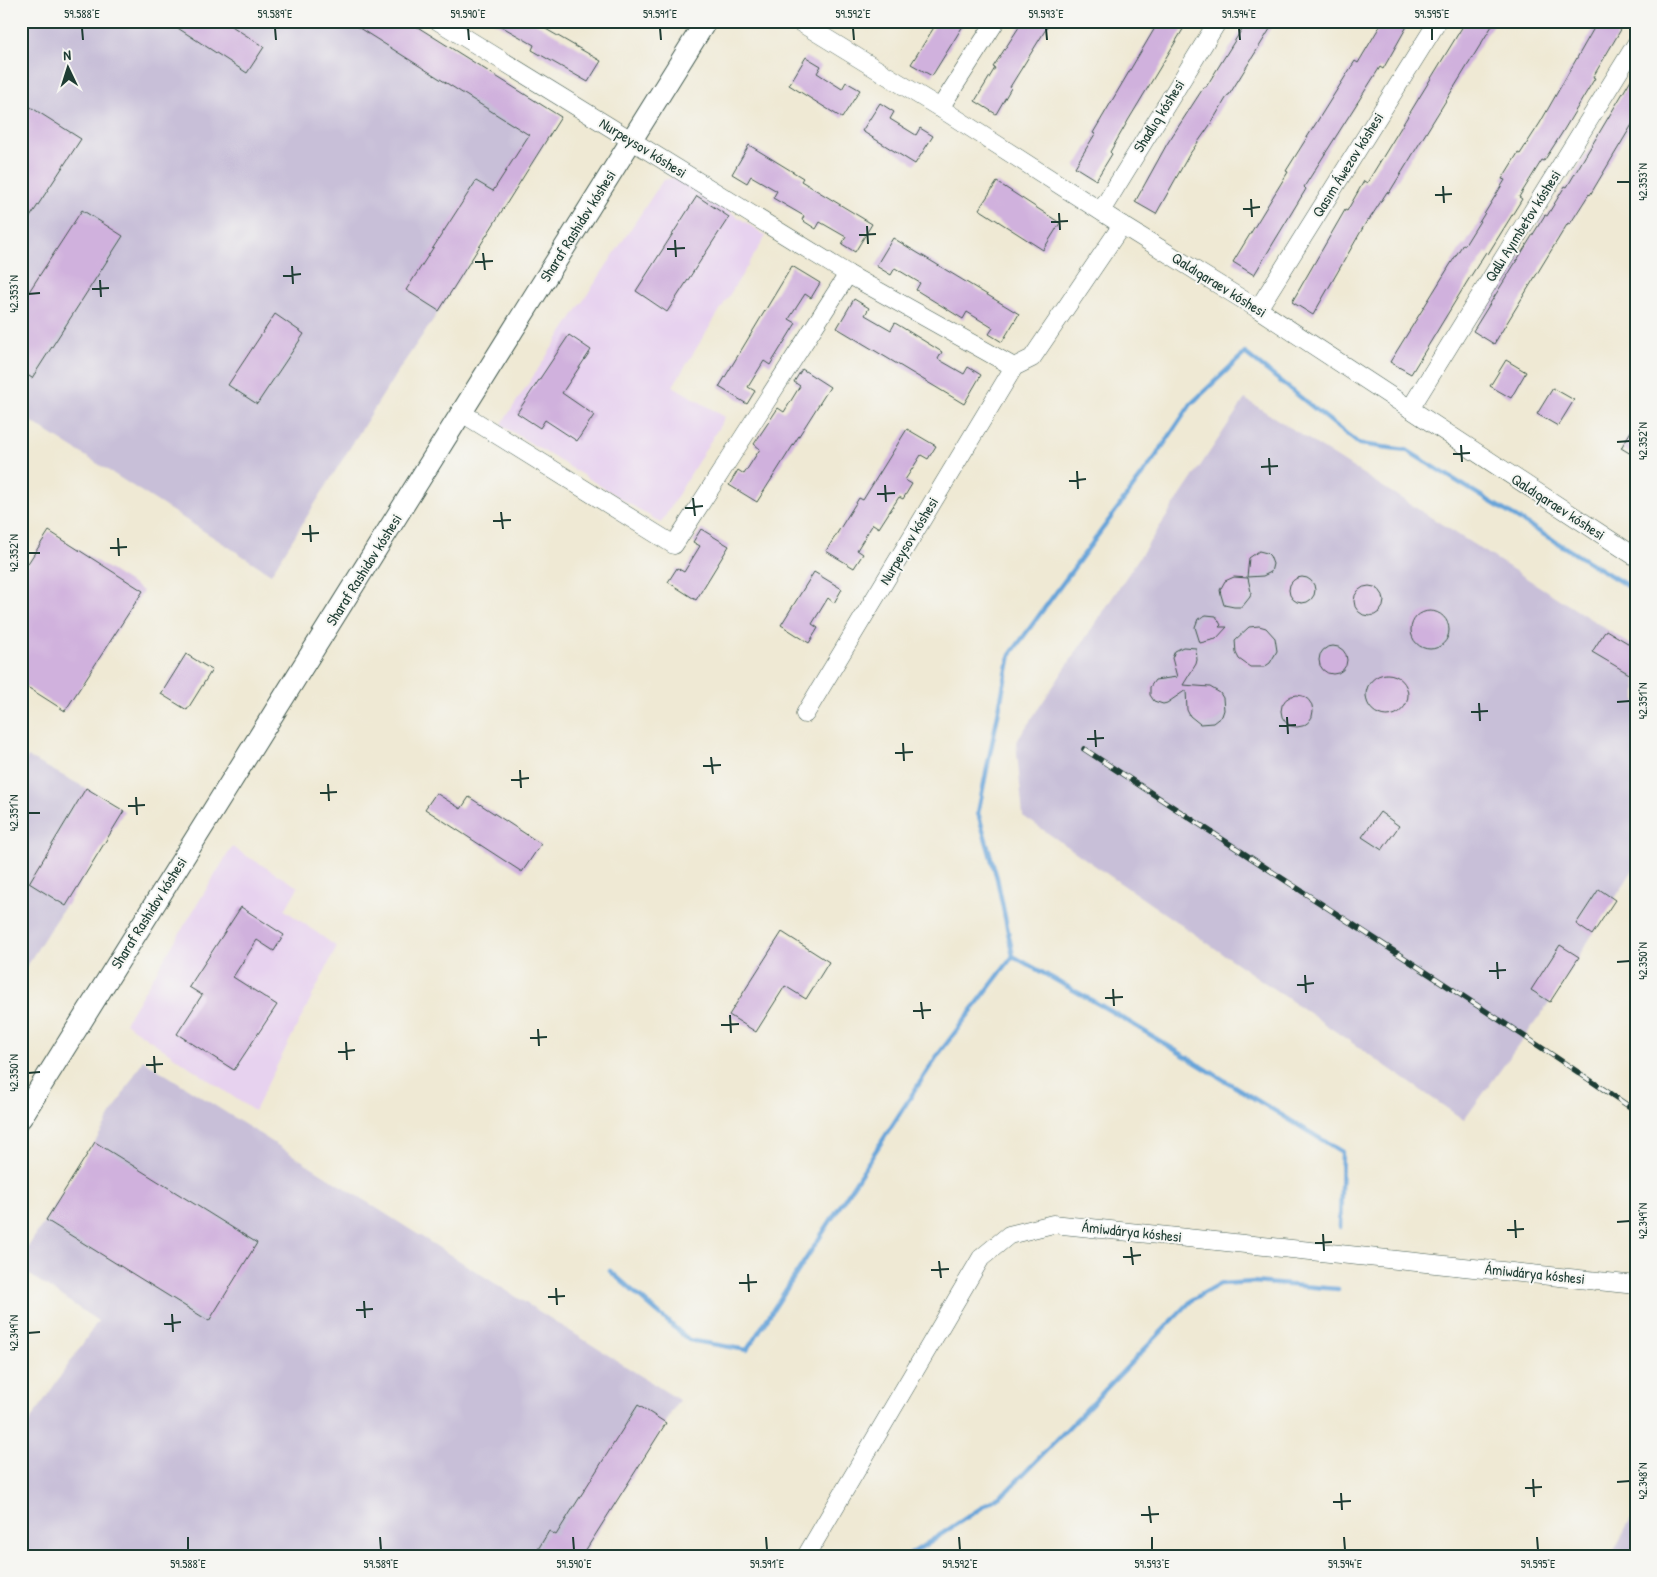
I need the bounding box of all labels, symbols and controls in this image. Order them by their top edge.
text: 59.588°E [64,5,100,22]
text: 59.589°E [258,5,293,22]
text: 59.590°E [451,5,486,22]
text: 59.591°E [643,5,678,22]
text: 59.592°E [835,5,871,22]
text: 59.593°E [1029,5,1064,22]
text: 59.594°E [1222,5,1257,22]
text: 59.595°E [1415,5,1450,22]
north arrow [42,42,92,92]
text: N [63,45,72,64]
street label: Shadlıq kóshesi [1128,75,1189,156]
street label: Qasım Áwezov kóshesi [1307,108,1388,221]
street label: Nurpeysov kóshesi [596,112,691,183]
text: 42.353°N [1634,163,1651,201]
street label: Sharaf Rashidov kóshesi [535,166,621,286]
street label: Qallı Ayımbetov kóshesi [1480,166,1566,286]
street label: Qaldıqaraev kóshesi [1168,247,1271,322]
text: 42.353°N [5,275,22,313]
text: 42.352°N [1634,422,1651,460]
street label: Qaldıqaraev kóshesi [1507,468,1609,545]
street label: Nurpeysov kóshesi [874,493,943,589]
street label: Sharaf Rashidov kóshesi [321,510,407,630]
text: 42.352°N [5,534,22,572]
text: 42.351°N [1634,683,1651,719]
text: 42.351°N [5,795,22,831]
street label: Sharaf Rashidov kóshesi [106,853,192,973]
text: 42.350°N [1634,942,1651,980]
text: 42.350°N [5,1054,22,1092]
text: 42.349°N [1634,1203,1651,1239]
street label: Ámiwdárya kóshesi [1081,1216,1183,1247]
street label: Ámiwdárya kóshesi [1484,1258,1586,1289]
text: 42.349°N [5,1315,22,1351]
text: 42.348°N [1634,1463,1651,1499]
text: 59.588°E [170,1555,206,1572]
text: 59.589°E [364,1555,399,1572]
text: 59.590°E [557,1555,592,1572]
text: 59.591°E [750,1555,785,1572]
text: 59.592°E [942,1555,978,1572]
text: 59.593°E [1135,1555,1170,1572]
text: 59.594°E [1328,1555,1363,1572]
text: 59.595°E [1521,1555,1556,1572]

